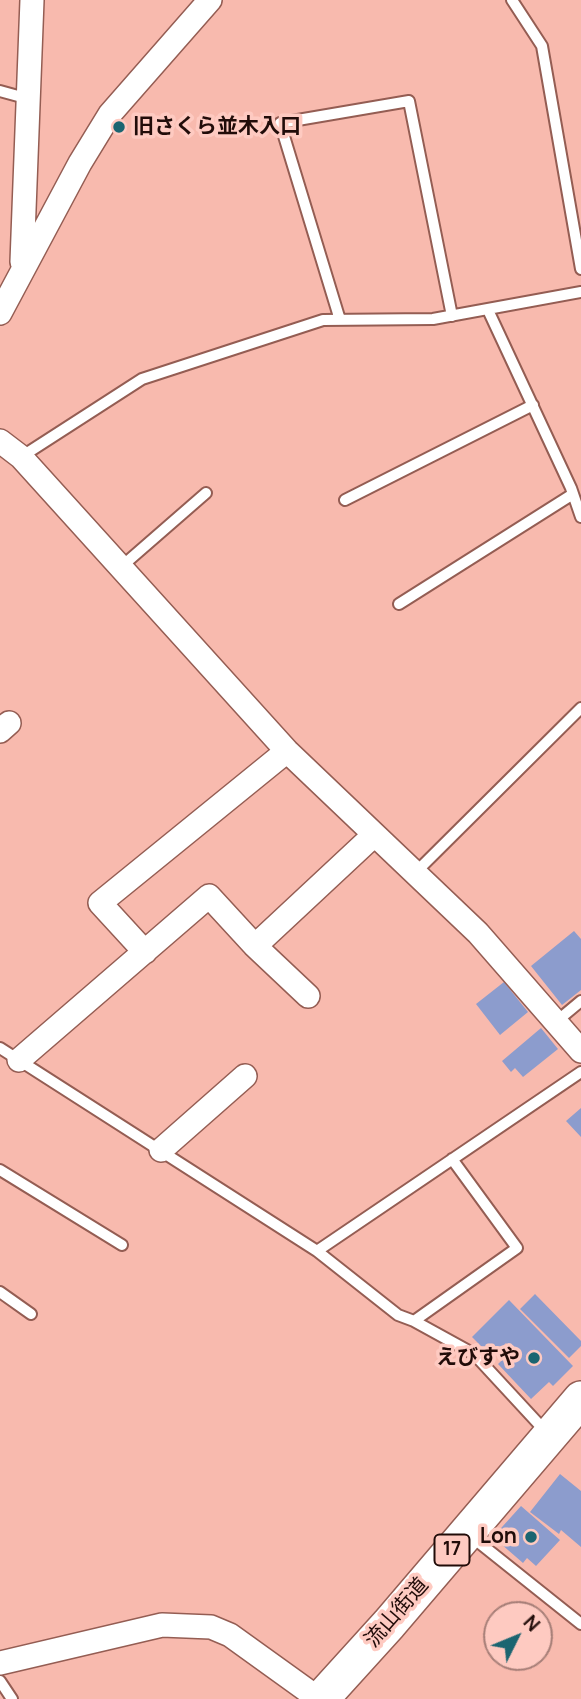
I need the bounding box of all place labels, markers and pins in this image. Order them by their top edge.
place label: 旧さくら並木入口 [133,114,301,140]
marker: 旧さくら並木入口 [111,119,127,135]
place label: えびすや [436,1345,520,1371]
marker: えびすや [526,1350,542,1366]
place label: Lon [480,1524,517,1550]
marker: Lon [523,1529,539,1545]

